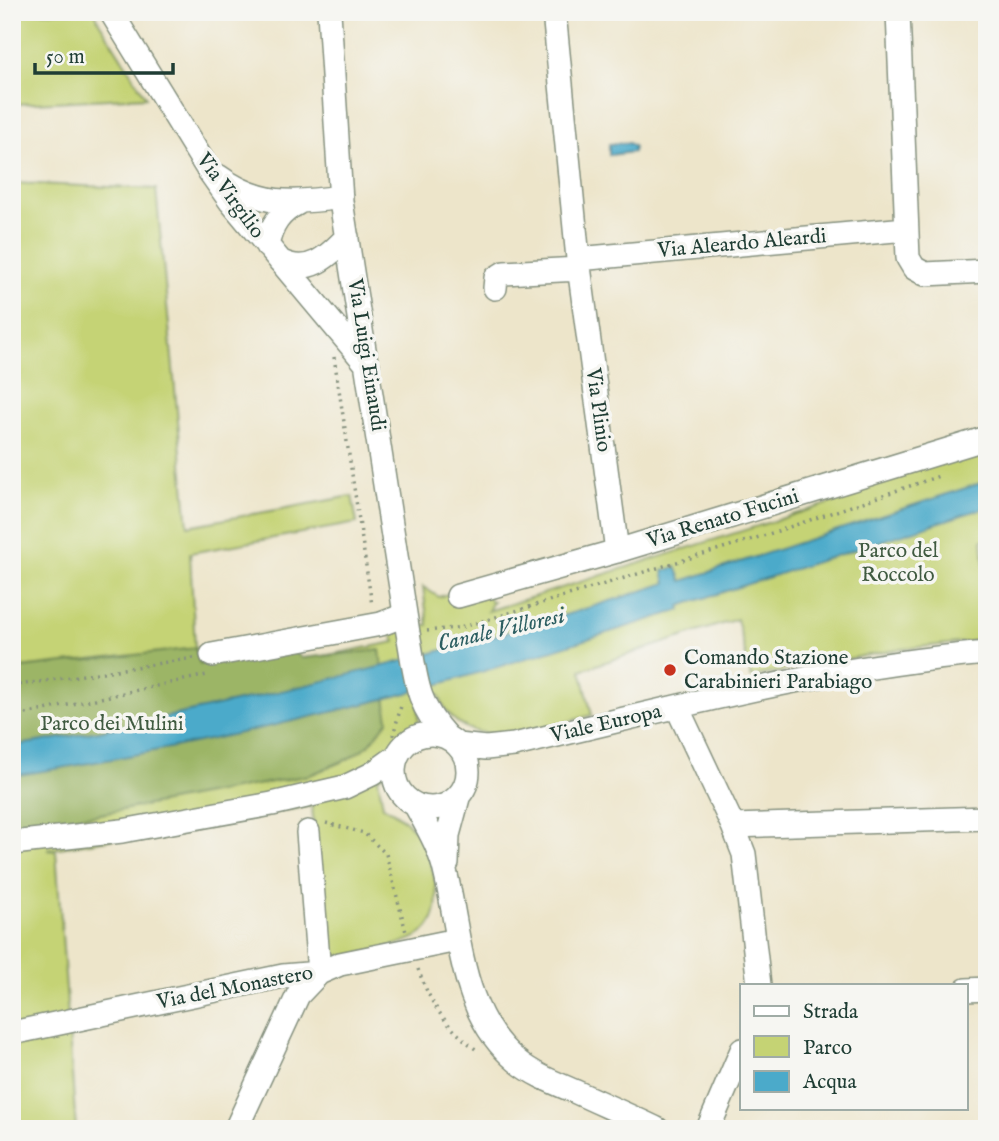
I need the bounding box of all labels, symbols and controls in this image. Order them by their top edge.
scale bar [35,32,173,76]
text: 50 m [46,44,85,71]
street label: Via Virgilio [189,147,270,244]
street label: Via Aleardo Aleardi [655,223,828,265]
street label: Via Luigi Einaudi [340,276,391,433]
street label: Via Plinio [579,365,617,454]
street label: Via Renato Fucini [643,483,802,555]
park label: Parco del Roccolo [858,538,938,589]
water label: Canale Villoresi [435,601,569,659]
place label: Comando Stazione Carabinieri Parabiago [684,645,872,696]
marker: Comando Stazione Carabinieri Parabiago [662,662,678,678]
street label: Viale Europa [547,698,665,750]
park label: Parco dei Mulini [40,711,184,738]
street label: Via del Monastero [154,960,315,1017]
legend [740,984,968,1110]
text: Strada [803,999,859,1026]
text: Parco [803,1035,852,1062]
text: Acqua [802,1069,857,1096]

